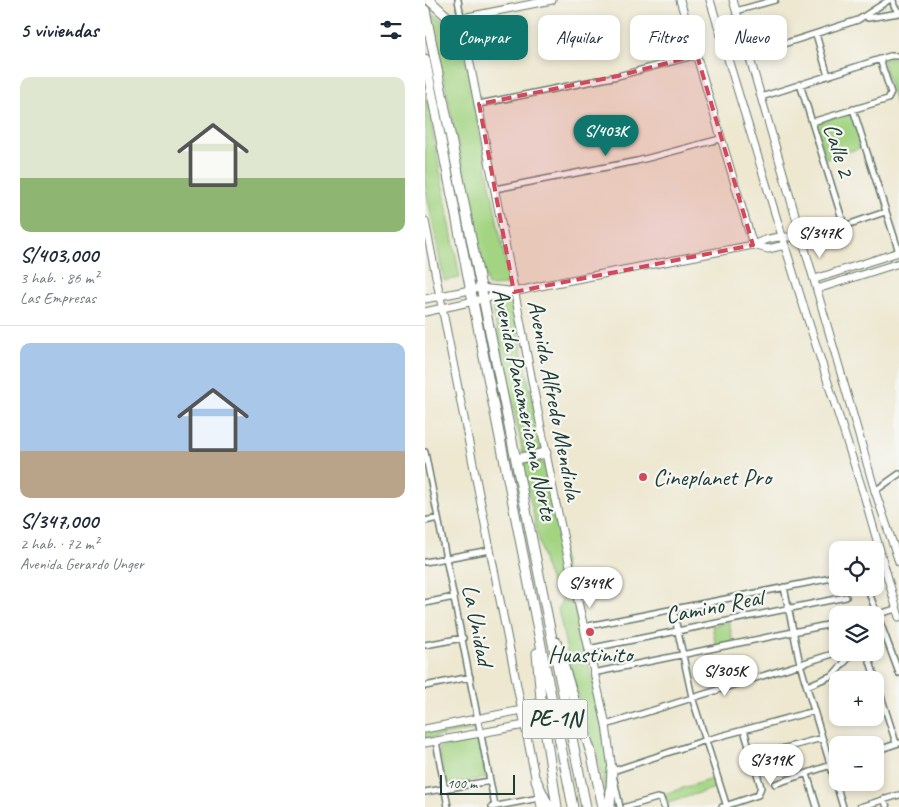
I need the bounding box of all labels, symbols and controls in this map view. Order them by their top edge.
chip: Comprar [440,15,528,60]
chip: Alquilar [538,15,620,60]
chip: Filtros [630,15,705,60]
chip: Nuevo [715,15,787,60]
icon: filters [377,16,405,44]
text: 5 viviendas [20,17,98,43]
icon: home [168,110,258,200]
pin: S/403K [565,114,647,157]
street label: Calle 2 [817,120,862,182]
text: S/403K [585,121,627,141]
pin: S/347K [779,216,861,259]
text: S/347K [799,223,841,243]
text: S/403,000 [20,242,98,268]
text: 3 hab. · 86 m² [20,268,99,288]
street label: Avenida Panamericana Norte [486,285,565,525]
text: Las Empresas [20,288,96,308]
street label: Avenida Alfredo Mendiola [521,297,590,505]
icon: home [168,375,258,465]
place label: Cineplanet Pro [653,462,774,492]
marker: Cineplanet Pro [637,471,649,483]
text: S/347,000 [20,508,98,534]
text: 2 hab. · 72 m² [20,534,99,554]
map controls [829,541,884,791]
button: locate [829,541,884,596]
text: Avenida Gerardo Unger [20,554,144,574]
pin: S/349K [549,566,631,609]
text: S/349K [569,573,611,593]
street label: Camino Real [663,581,769,630]
street label: La Unidad [455,582,501,672]
button: layers [829,606,884,661]
marker: Huastinito [584,626,596,638]
place label: Huastinito [548,639,635,669]
pin: S/305K [684,654,766,697]
text: S/305K [704,661,746,681]
button: + [829,671,884,726]
road number: PE-1N [523,700,587,739]
button: − [829,736,884,791]
pin: S/319K [730,744,812,786]
text: S/319K [750,750,792,770]
scale bar [440,772,515,795]
text: 100 m [447,775,477,792]

